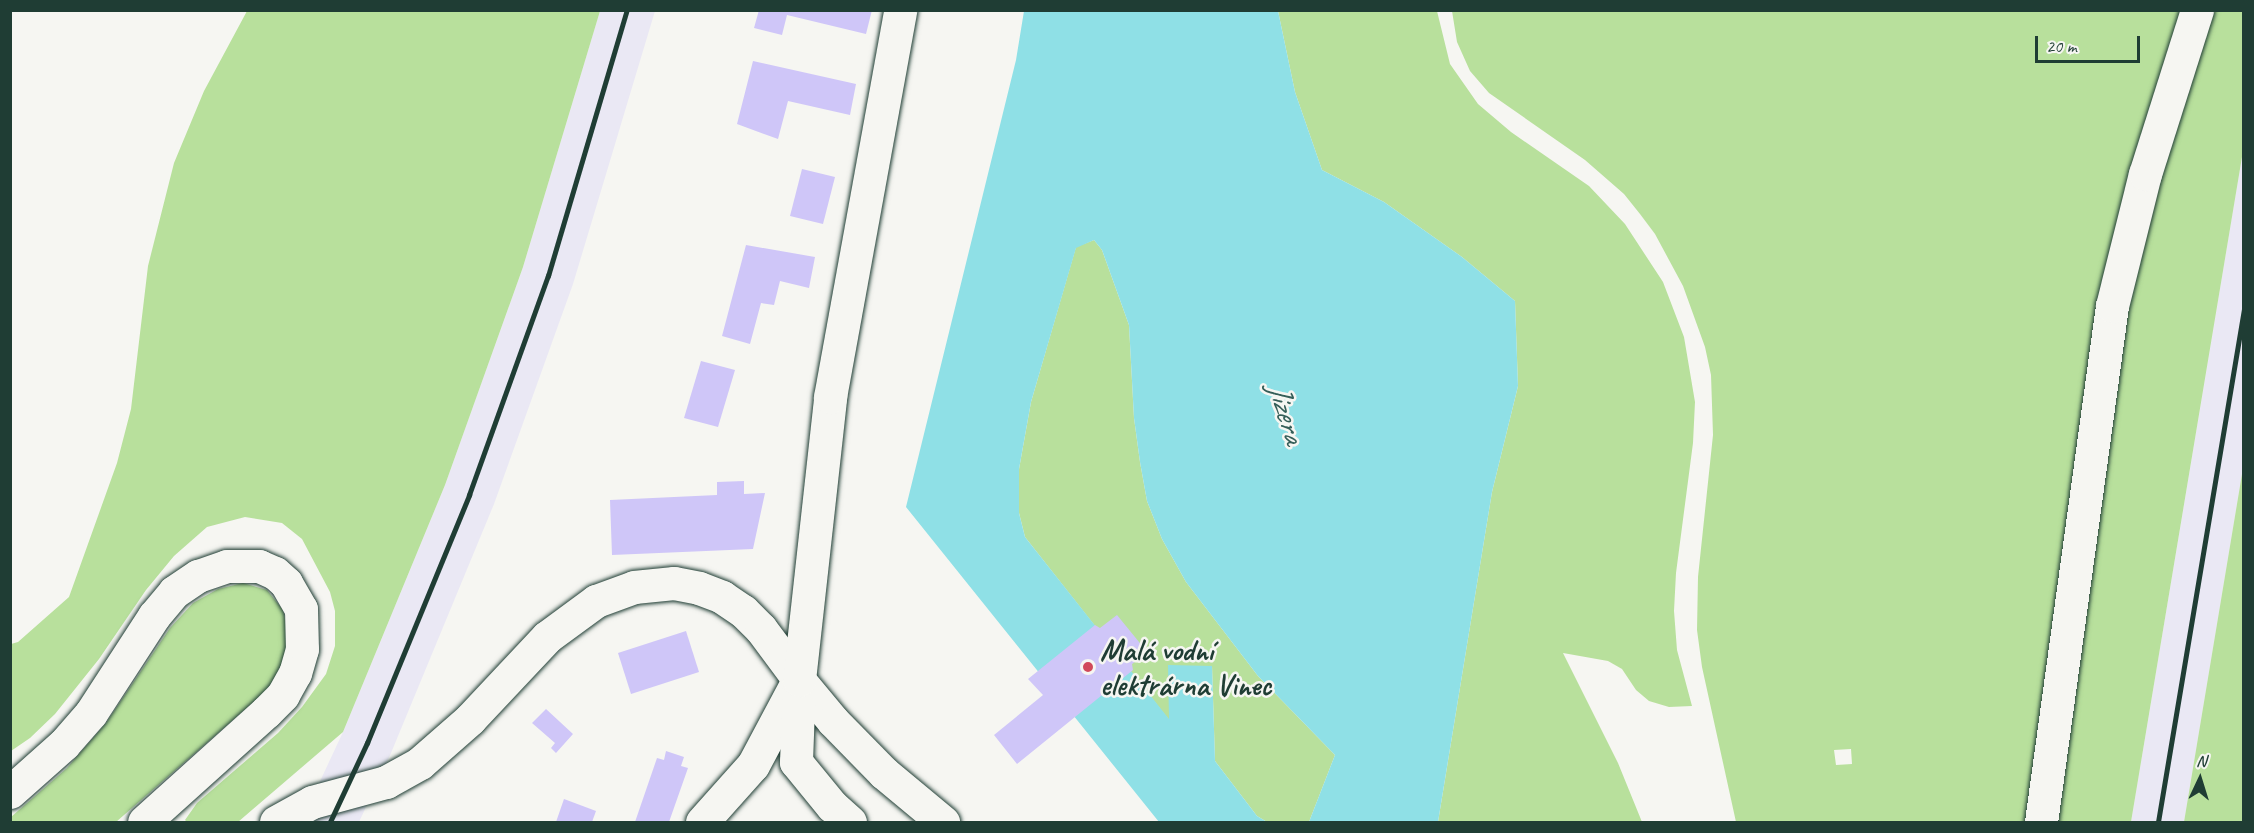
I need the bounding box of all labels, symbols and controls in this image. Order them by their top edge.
scale bar [2038,24,2143,62]
text: 20 m [2046,35,2077,57]
water label: Jizera [1259,378,1313,448]
place label: Malá vodní elektrárna Vinec [1100,632,1271,702]
marker: Malá vodní elektrárna Vinec [1081,660,1095,674]
north arrow [2170,749,2230,809]
text: N [2196,751,2207,771]

